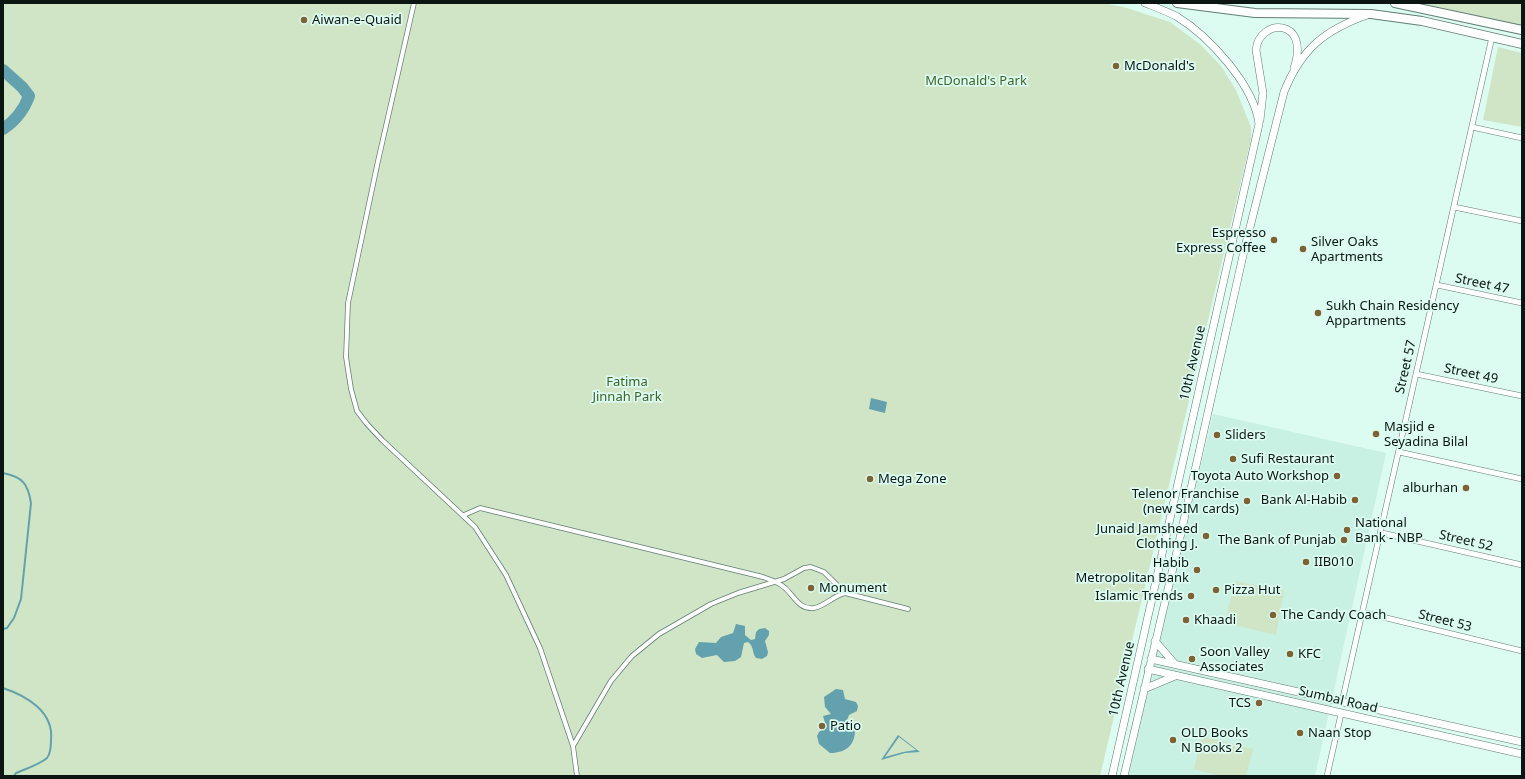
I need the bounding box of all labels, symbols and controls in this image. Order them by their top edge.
place label: Aiwan-e-Quaid [312,12,402,28]
marker: Aiwan-e-Quaid [299,15,309,25]
place label: McDonald's [1124,58,1195,74]
marker: McDonald's [1111,61,1121,71]
park label: McDonald's Park [925,73,1027,89]
place label: Espresso Express Coffee [1176,225,1266,256]
place label: Silver Oaks Apartments [1311,234,1383,265]
marker: Espresso Express Coffee [1269,235,1279,245]
marker: Silver Oaks Apartments [1298,244,1308,254]
street label: Street 47 [1454,271,1510,297]
place label: Sukh Chain Residency Appartments [1326,298,1459,329]
marker: Sukh Chain Residency Appartments [1313,308,1323,318]
street label: 10th Avenue [1177,324,1209,402]
street label: Street 57 [1392,339,1420,395]
street label: Street 49 [1443,361,1499,387]
park label: Fatima Jinnah Park [592,374,662,405]
place label: Masjid e Seyadina Bilal [1384,419,1468,450]
place label: Sliders [1225,427,1266,443]
marker: Masjid e Seyadina Bilal [1371,429,1381,439]
marker: Sliders [1212,430,1222,440]
place label: Sufi Restaurant [1241,451,1334,467]
marker: Sufi Restaurant [1228,454,1238,464]
place label: Toyota Auto Workshop [1191,468,1329,484]
place label: Mega Zone [878,471,946,487]
marker: Toyota Auto Workshop [1332,471,1342,481]
marker: Mega Zone [865,474,875,484]
place label: alburhan [1403,480,1458,496]
marker: alburhan [1461,483,1471,493]
place label: Telenor Franchise (new SIM cards) [1132,486,1239,517]
place label: Bank Al-Habib [1261,492,1347,508]
marker: Bank Al-Habib [1350,495,1360,505]
marker: Telenor Franchise (new SIM cards) [1242,496,1252,506]
place label: National Bank - NBP [1355,515,1423,546]
place label: Junaid Jamsheed Clothing J. [1096,521,1198,552]
marker: National Bank - NBP [1342,525,1352,535]
street label: Street 52 [1438,527,1494,555]
marker: Junaid Jamsheed Clothing J. [1201,531,1211,541]
place label: The Bank of Punjab [1218,532,1336,548]
marker: The Bank of Punjab [1339,535,1349,545]
place label: IIB010 [1314,554,1354,570]
place label: Habib Metropolitan Bank [1076,555,1189,586]
marker: IIB010 [1301,557,1311,567]
marker: Habib Metropolitan Bank [1192,565,1202,575]
place label: Monument [819,580,887,596]
place label: Pizza Hut [1224,582,1280,598]
marker: Monument [806,583,816,593]
marker: Pizza Hut [1211,585,1221,595]
place label: Islamic Trends [1095,588,1183,604]
marker: Islamic Trends [1186,591,1196,601]
place label: The Candy Coach [1281,607,1386,623]
street label: Street 53 [1417,607,1473,635]
marker: The Candy Coach [1268,610,1278,620]
place label: Khaadi [1194,612,1236,628]
marker: Khaadi [1181,615,1191,625]
street label: 10th Avenue [1106,640,1138,718]
place label: Soon Valley Associates [1200,644,1270,675]
place label: KFC [1298,646,1321,662]
marker: KFC [1285,649,1295,659]
marker: Soon Valley Associates [1187,654,1197,664]
street label: Sumbal Road [1297,683,1379,717]
place label: TCS [1229,695,1251,711]
marker: TCS [1254,698,1264,708]
place label: Patio [830,718,861,734]
marker: Patio [817,721,827,731]
place label: OLD Books N Books 2 [1181,725,1248,756]
place label: Naan Stop [1308,725,1372,741]
marker: Naan Stop [1295,728,1305,738]
marker: OLD Books N Books 2 [1168,735,1178,745]

